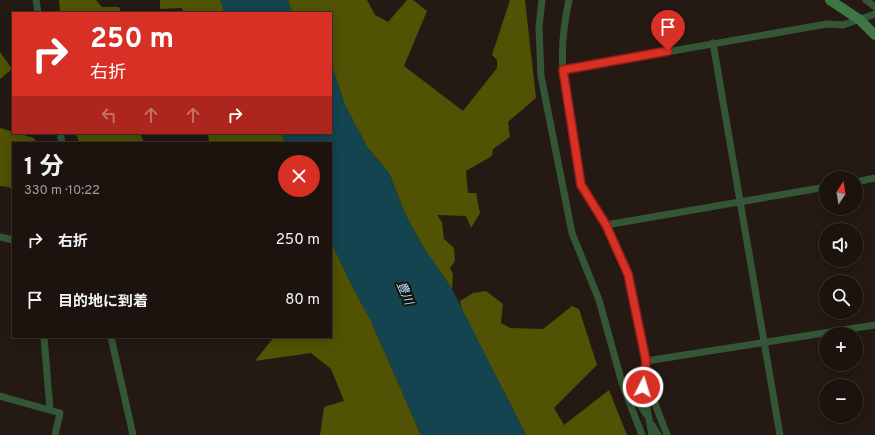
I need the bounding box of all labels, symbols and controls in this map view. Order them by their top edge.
pin [651,10,685,51]
icon: arrive [657,16,679,38]
text: 250 m [90,22,174,58]
icon: right [24,28,76,80]
text: 右折 [90,62,126,85]
icon: left [98,104,120,126]
icon: ahead [140,104,162,126]
icon: ahead [182,104,204,126]
icon: right [224,104,246,126]
text: 1 分 [24,153,64,183]
button: close [278,155,320,197]
north arrow [819,171,863,215]
map controls [819,171,863,423]
text: 330 m · 10:22 [24,183,100,199]
button: sound [819,223,863,267]
icon: right [24,229,46,251]
text: 250 m [276,231,320,250]
text: 右折 [58,233,88,252]
button: search [819,275,863,319]
water label: 豊川 [392,279,417,309]
icon: arrive [24,289,46,311]
text: 80 m [285,291,320,310]
text: 目的地に到着 [58,293,148,312]
button: + [819,327,863,371]
position arrow [622,366,664,408]
button: − [819,379,863,423]

